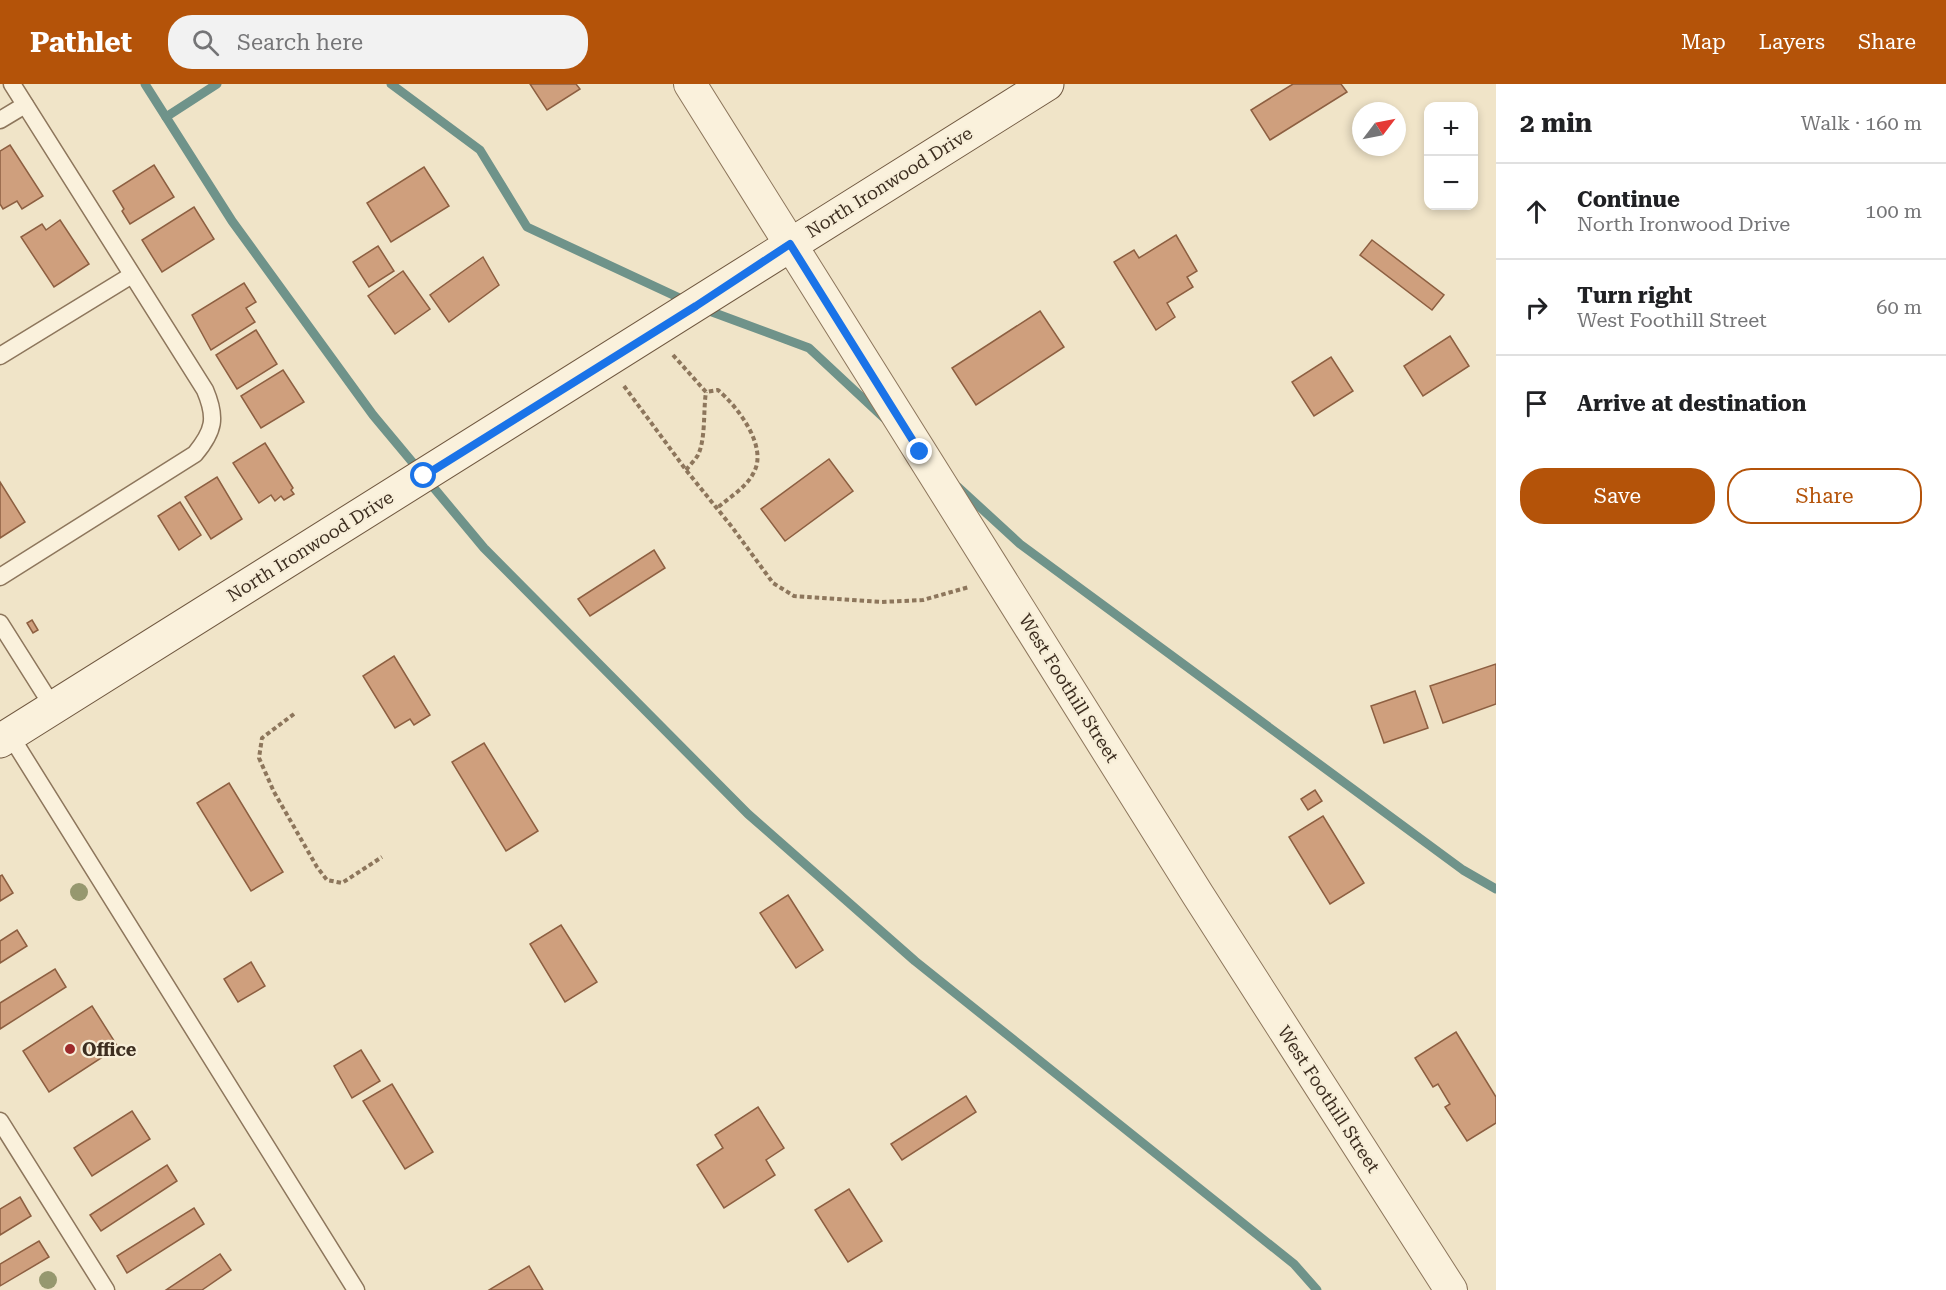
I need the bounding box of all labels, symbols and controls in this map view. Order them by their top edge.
search box [168,15,588,69]
text: Pathlet [30,26,132,59]
icon: search [189,26,222,59]
text: Search here [237,30,363,55]
text: Map [1681,30,1726,54]
text: Layers [1759,30,1825,54]
text: Share [1858,30,1916,54]
north arrow [1352,102,1406,156]
map controls [1424,102,1478,210]
button: + [1424,102,1478,156]
text: 2 min [1520,108,1592,138]
text: Walk · 160 m [1801,111,1922,135]
street label: North Ironwood Drive [802,122,976,242]
button: − [1424,156,1478,210]
text: Continue [1577,187,1680,212]
icon: ahead [1520,195,1553,228]
text: 100 m [1865,199,1922,223]
text: North Ironwood Drive [1577,212,1790,236]
text: Turn right [1577,283,1692,308]
icon: right [1520,291,1553,324]
text: 60 m [1876,295,1922,319]
text: West Foothill Street [1577,308,1767,332]
icon: arrive [1520,387,1553,420]
text: Arrive at destination [1577,391,1806,416]
route end [906,438,932,464]
route start [410,462,436,488]
button: Save [1520,468,1715,524]
button: Share [1727,468,1922,524]
street label: North Ironwood Drive [223,486,397,606]
street label: West Foothill Street [1015,610,1123,766]
street label: West Foothill Street [1274,1022,1384,1177]
place label: Office [82,1039,137,1060]
marker: Office [63,1042,77,1056]

